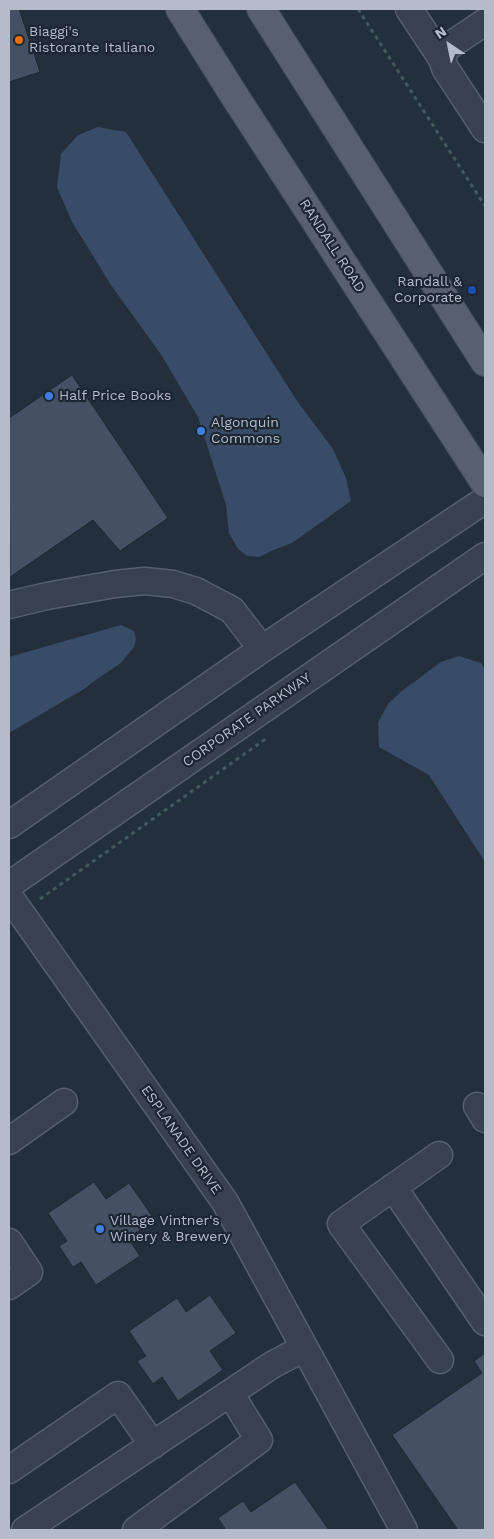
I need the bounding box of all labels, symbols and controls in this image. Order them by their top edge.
north arrow [424,20,474,70]
text: N [432,23,449,42]
place label: Biaggi's Ristorante Italiano [29,24,155,56]
marker: Biaggi's Ristorante Italiano [13,34,25,46]
street label: RANDALL ROAD [296,196,368,296]
place label: Randall & Corporate [394,274,462,306]
marker: Randall & Corporate [466,284,478,296]
place label: Half Price Books [59,388,171,404]
marker: Half Price Books [43,390,55,402]
place label: Algonquin Commons [211,415,280,448]
marker: Algonquin Commons [195,425,207,437]
street label: CORPORATE PARKWAY [180,669,314,771]
street label: ESPLANADE DRIVE [137,1082,225,1198]
place label: Village Vintner's Winery & Brewery [110,1213,230,1246]
marker: Village Vintner's Winery & Brewery [94,1223,106,1235]

